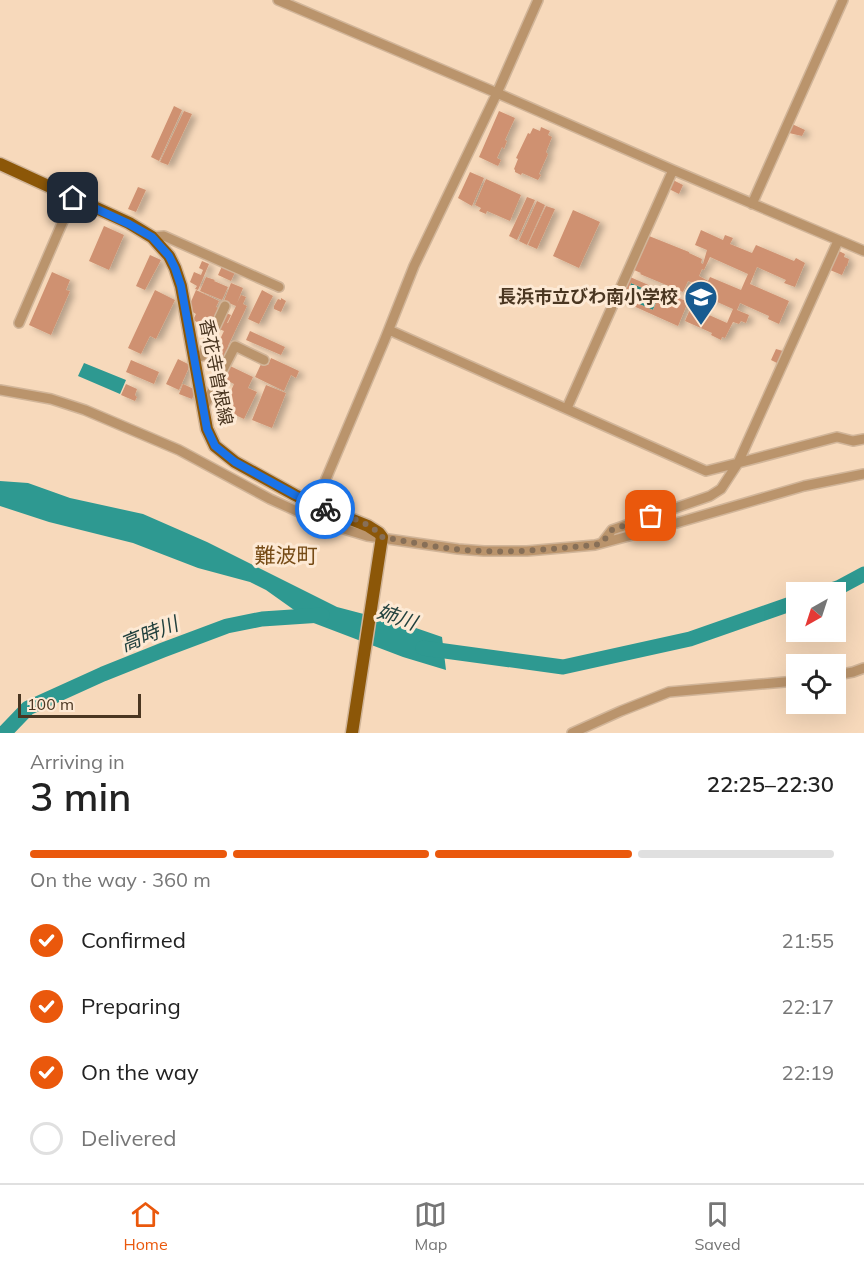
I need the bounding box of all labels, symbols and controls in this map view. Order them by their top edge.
pin [47,172,98,223]
icon: home [56,181,89,214]
school or university icon: 長浜市立びわ南小学校 [683,279,719,326]
place label: 長浜市立びわ南小学校 [498,285,678,308]
street label: 香花寺曽根線 [195,317,238,427]
courier [295,479,355,539]
pin [625,490,676,541]
icon: bike [309,493,342,526]
icon: bag [634,499,667,532]
district label: 難波町 [255,542,318,568]
north arrow [786,582,846,642]
map controls [786,582,846,714]
water label: 姉川 [374,598,422,636]
water label: 高時川 [116,610,183,656]
button: locate [786,654,846,714]
scale bar [18,691,141,718]
text: 100 m [27,694,74,714]
text: Arriving in [30,749,125,774]
text: 22:25–22:30 [707,770,834,798]
text: 3 min [30,772,131,821]
text: On the way · 360 m [30,867,211,892]
icon: check [30,924,63,957]
text: Confirmed [81,926,186,954]
text: 21:55 [781,928,834,953]
icon: check [30,990,63,1023]
text: Preparing [81,992,181,1020]
text: 22:17 [781,994,834,1019]
icon: check [30,1056,63,1089]
text: On the way [81,1058,199,1086]
text: 22:19 [781,1060,834,1085]
text: Delivered [81,1124,176,1152]
tab: Home [123,1198,168,1254]
tab: Map [414,1198,447,1254]
tab: Saved [694,1198,741,1254]

